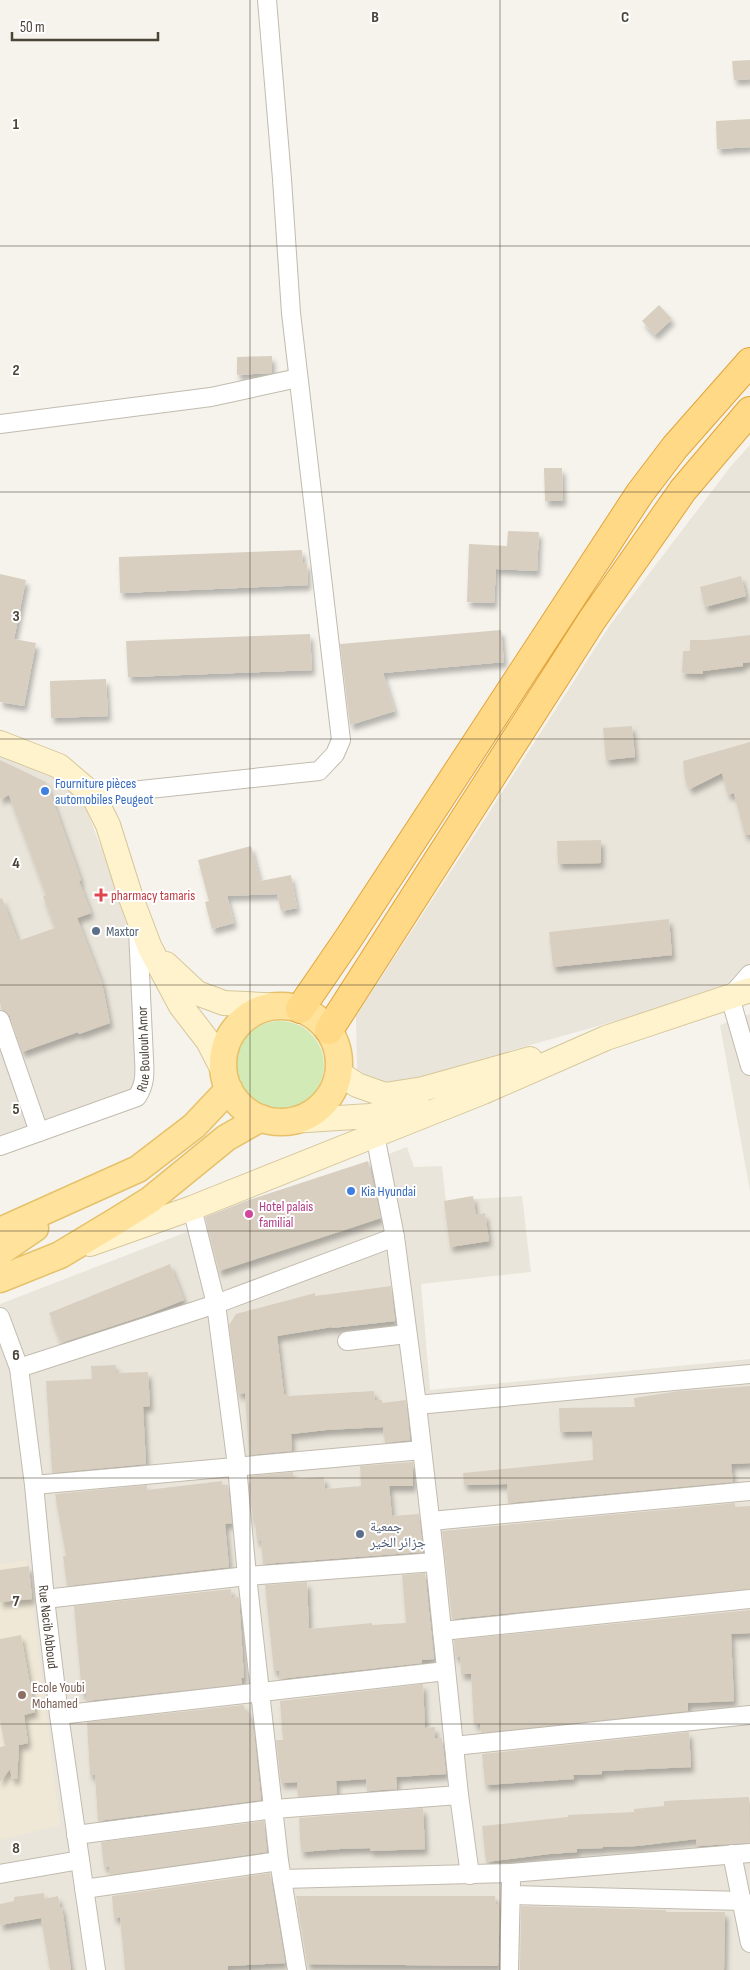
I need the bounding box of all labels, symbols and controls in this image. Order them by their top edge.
text: B [371,8,379,27]
text: C [621,8,629,27]
scale bar [12,10,159,42]
text: 50 m [20,18,45,37]
text: 1 [13,115,20,134]
text: 2 [12,361,20,380]
text: 3 [12,607,20,626]
place label: Fourniture pièces automobiles Peugeot [55,775,154,808]
marker: Fourniture pièces automobiles Peugeot [39,785,51,797]
text: 4 [12,854,20,873]
place label: pharmacy tamaris [111,887,195,904]
marker: pharmacy tamaris [95,889,107,901]
place label: Maxtor [106,923,139,940]
marker: Maxtor [90,925,102,937]
street label: Rue Boulouh Amor [133,1006,153,1094]
text: 5 [12,1100,20,1119]
place label: Kia Hyundai [361,1183,416,1200]
marker: Kia Hyundai [345,1185,357,1197]
place label: Hotel palais familial [259,1198,313,1231]
marker: Hotel palais familial [243,1208,255,1220]
text: 6 [12,1346,20,1365]
place label: جمعية جزائر الخير [369,1518,426,1551]
marker: جمعية جزائر الخير [354,1528,366,1540]
street label: Rue Nacib Abboud [35,1584,61,1670]
text: 7 [13,1592,20,1611]
place label: Ecole Youbi Mohamed [32,1679,85,1712]
marker: Ecole Youbi Mohamed [16,1689,28,1701]
text: 8 [12,1839,20,1858]

